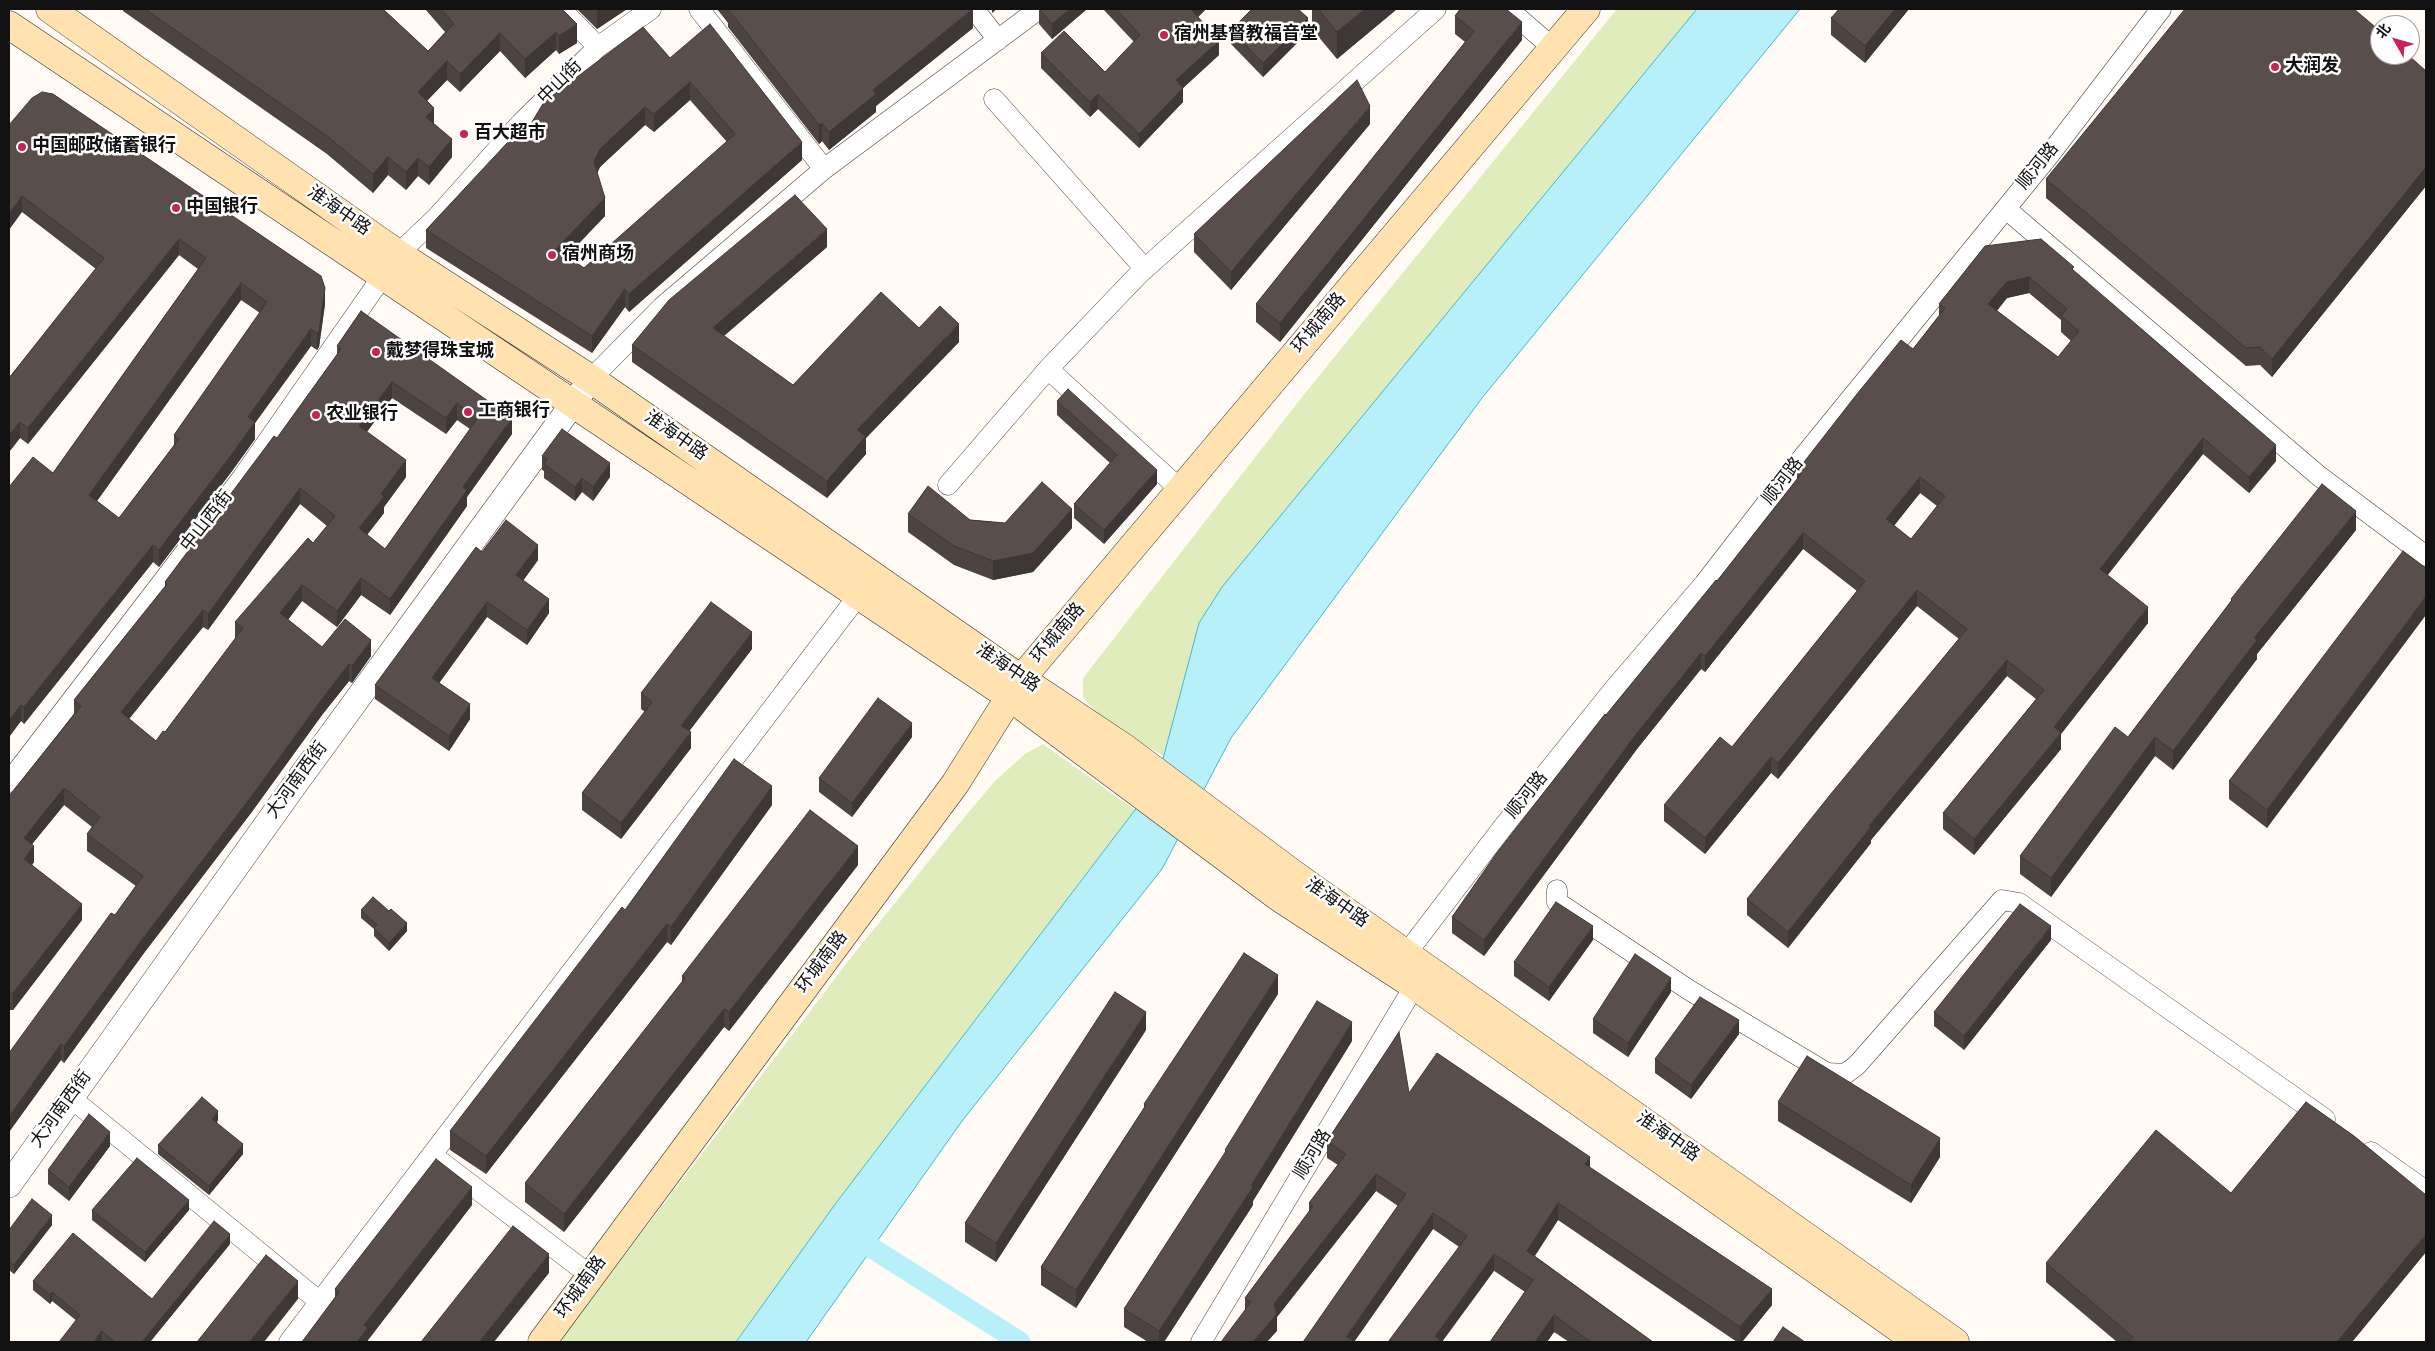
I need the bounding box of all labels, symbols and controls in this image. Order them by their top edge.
north arrow [2370,15,2420,65]
text: 北 [2371,19,2396,43]
place label: 宿州基督教福音堂 [1174,24,1318,46]
marker: 宿州基督教福音堂 [1158,29,1170,41]
street label: 中山街 [534,56,588,110]
place label: 大润发 [2285,56,2339,78]
marker: 大润发 [2269,61,2281,73]
place label: 百大超市 [474,123,546,145]
marker: 百大超市 [458,128,470,140]
place label: 中国邮政储蓄银行 [32,136,176,158]
street label: 顺河路 [2014,139,2064,195]
marker: 中国邮政储蓄银行 [16,141,28,153]
street label: 淮海中路 [302,183,374,241]
place label: 中国银行 [186,197,258,219]
marker: 中国银行 [170,202,182,214]
place label: 宿州商场 [562,244,634,266]
marker: 宿州商场 [546,249,558,261]
street label: 环城南路 [1289,289,1351,359]
place label: 戴梦得珠宝城 [386,341,494,363]
marker: 戴梦得珠宝城 [370,346,382,358]
place label: 工商银行 [478,401,550,423]
place label: 农业银行 [326,404,398,426]
marker: 工商银行 [462,406,474,418]
street label: 淮海中路 [639,408,711,466]
marker: 农业银行 [310,409,322,421]
street label: 顺河路 [1759,454,1809,510]
street label: 中山西街 [177,487,239,557]
street label: 环城南路 [1028,599,1090,669]
street label: 淮海中路 [971,640,1043,698]
street label: 大河南西街 [263,738,333,824]
street label: 顺河路 [1503,768,1553,824]
street label: 淮海中路 [1300,875,1372,933]
street label: 环城南路 [793,928,853,998]
street label: 大河南西街 [27,1067,97,1153]
street label: 淮海中路 [1631,1109,1703,1167]
street label: 顺河路 [1291,1126,1337,1184]
street label: 环城南路 [552,1253,612,1323]

